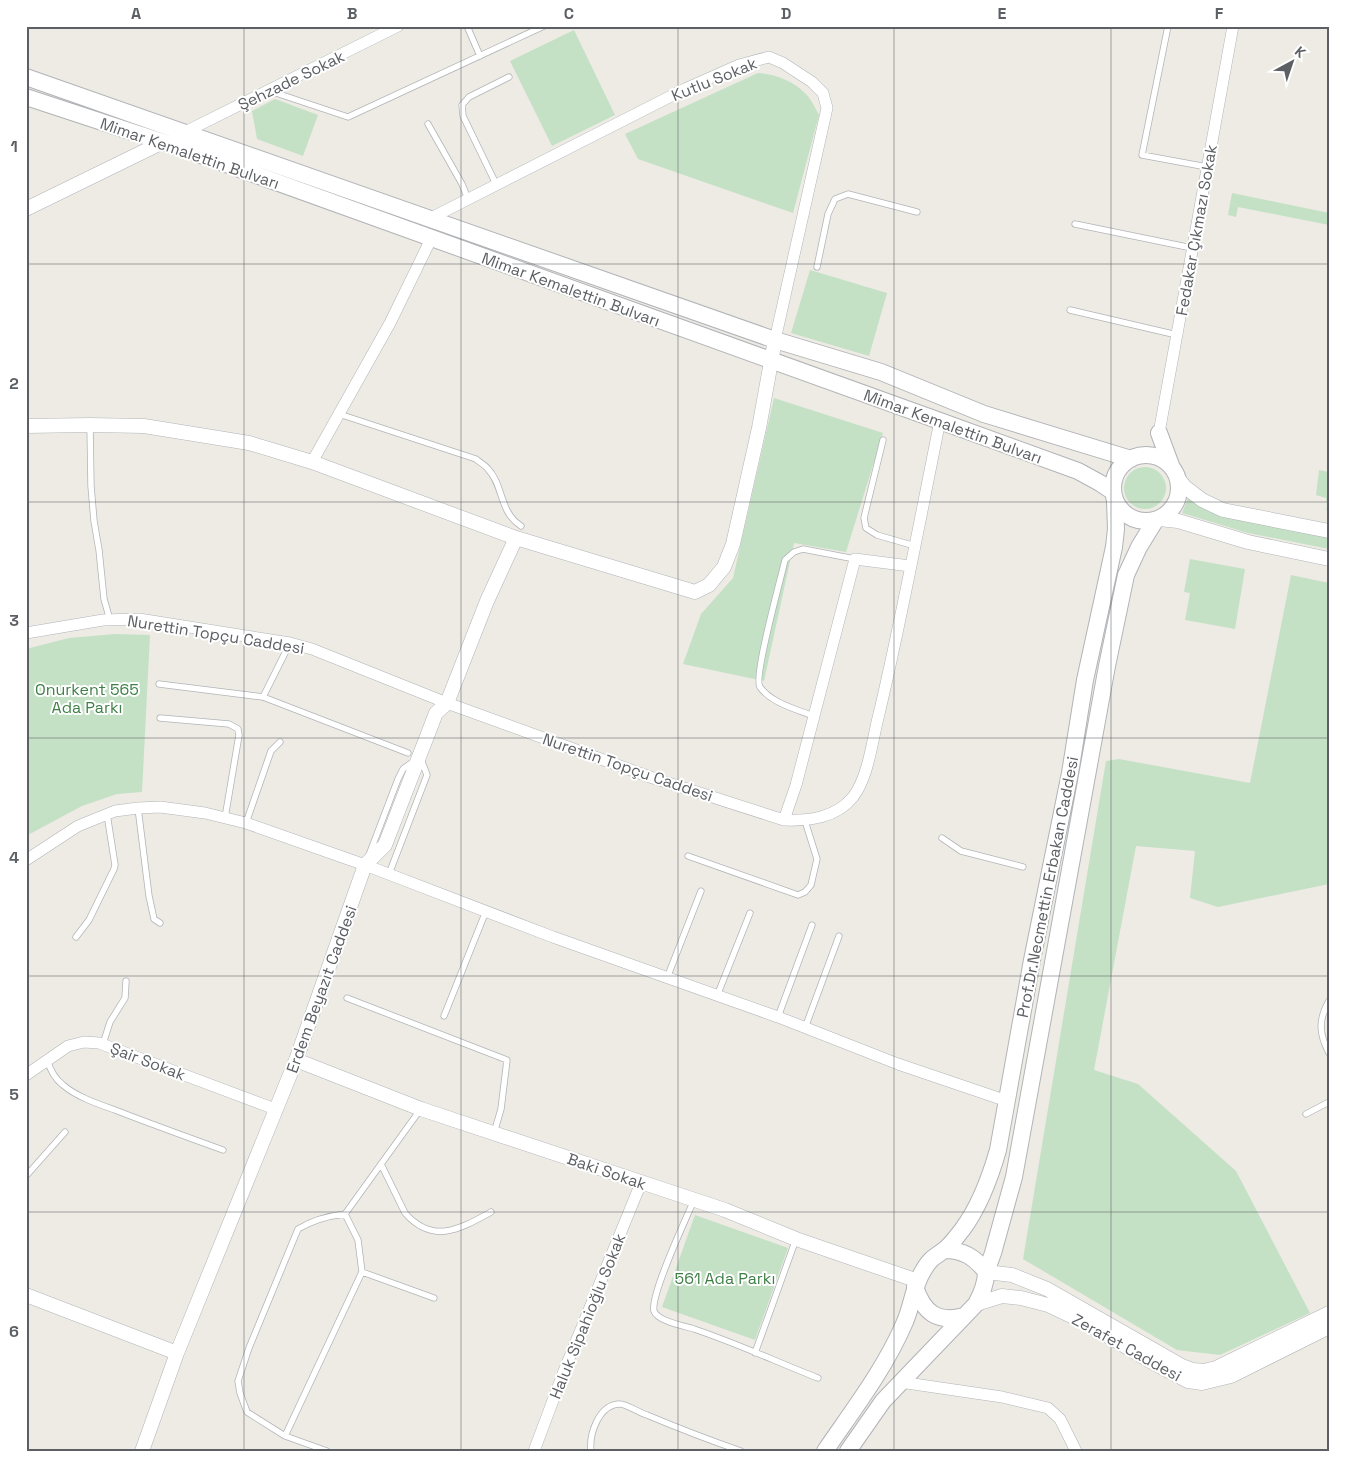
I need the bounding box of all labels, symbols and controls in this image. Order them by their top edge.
text: A [131,3,141,24]
text: B [347,3,357,24]
text: C [564,3,574,24]
text: D [781,3,791,24]
text: E [998,3,1007,24]
text: F [1215,3,1224,24]
north arrow [1268,38,1318,88]
text: K [1291,42,1310,62]
street label: Şehzade Sokak [234,45,348,115]
street label: Kutlu Sokak [668,53,760,106]
street label: Mimar Kemalettin Bulvarı [97,113,282,194]
text: 1 [10,136,18,157]
street label: Fedakar Çıkmazı Sokak [1171,143,1222,317]
street label: Mimar Kemalettin Bulvarı [479,247,663,332]
text: 2 [9,373,19,394]
street label: Mimar Kemalettin Bulvarı [861,384,1045,469]
text: 3 [9,610,19,631]
street label: Nurettin Topçu Caddesi [126,610,306,659]
park label: Onurkent 565 Ada Parkı [35,679,139,718]
street label: Nurettin Topçu Caddesi [540,728,716,806]
street label: Prof.Dr.Necmettin Erbakan Caddesi [1012,755,1083,1020]
text: 4 [9,847,19,868]
street label: Erdem Beyazıt Caddesi [281,902,362,1076]
street label: Şair Sokak [107,1038,189,1086]
text: 5 [9,1084,19,1105]
street label: Baki Sokak [564,1148,650,1195]
street label: Haluk Sipahioğlu Sokak [545,1230,630,1402]
park label: 561 Ada Parkı [675,1268,775,1289]
street label: Zerafet Caddesi [1068,1309,1185,1386]
text: 6 [9,1321,19,1342]

